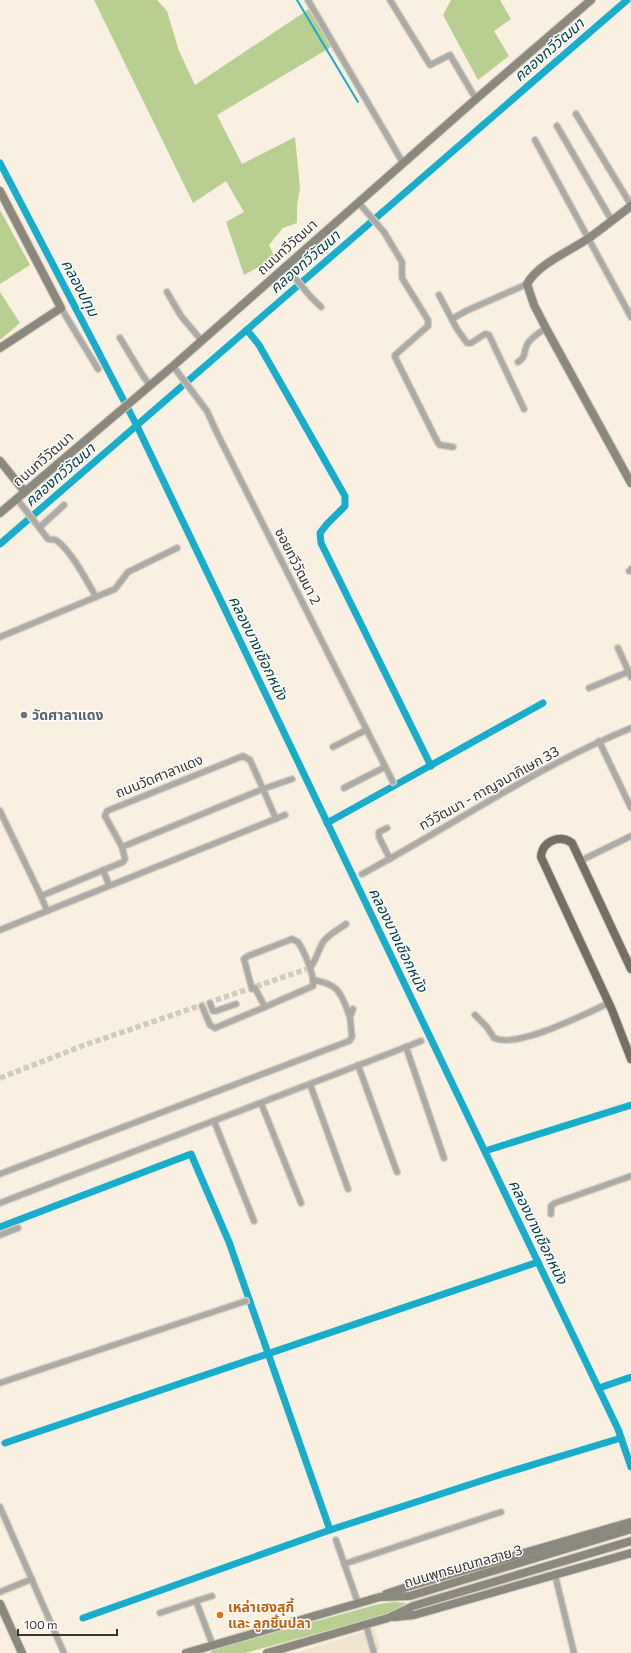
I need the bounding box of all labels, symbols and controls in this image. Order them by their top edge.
water label: คลองทวีวัฒนา [510,13,588,85]
street label: ถนนทวีวัฒนา [253,215,320,278]
water label: คลองทวีวัฒนา [266,225,344,297]
water label: คลองปทุม [58,256,104,321]
street label: ถนนทวีวัฒนา [9,428,76,490]
water label: คลองทวีวัฒนา [21,438,99,510]
street label: ซอยทวีวัฒนา 2 [272,525,325,607]
water label: คลองบางเชือกหนัง [226,592,292,703]
place label: วัดศาลาแดง [32,706,104,723]
marker: วัดศาลาแดง [19,710,29,720]
street label: ทวีวัฒนา - กาญจนาภิเษก 33 [416,742,562,833]
street label: ถนนวัดศาลาแดง [112,750,205,801]
water label: คลองบางเชือกหนัง [366,884,432,995]
water label: คลองบางเชือกหนัง [506,1176,572,1287]
street label: ถนนพุทธมณฑลสาย 3 [402,1541,524,1591]
place label: เหล่าเฮงสุกี้ และ ลูกชิ้นปลา [228,1597,311,1633]
marker: เหล่าเฮงสุกี้ และ ลูกชิ้นปลา [215,1610,225,1620]
scale bar [18,1611,117,1637]
text: 100 m [24,1617,58,1631]

